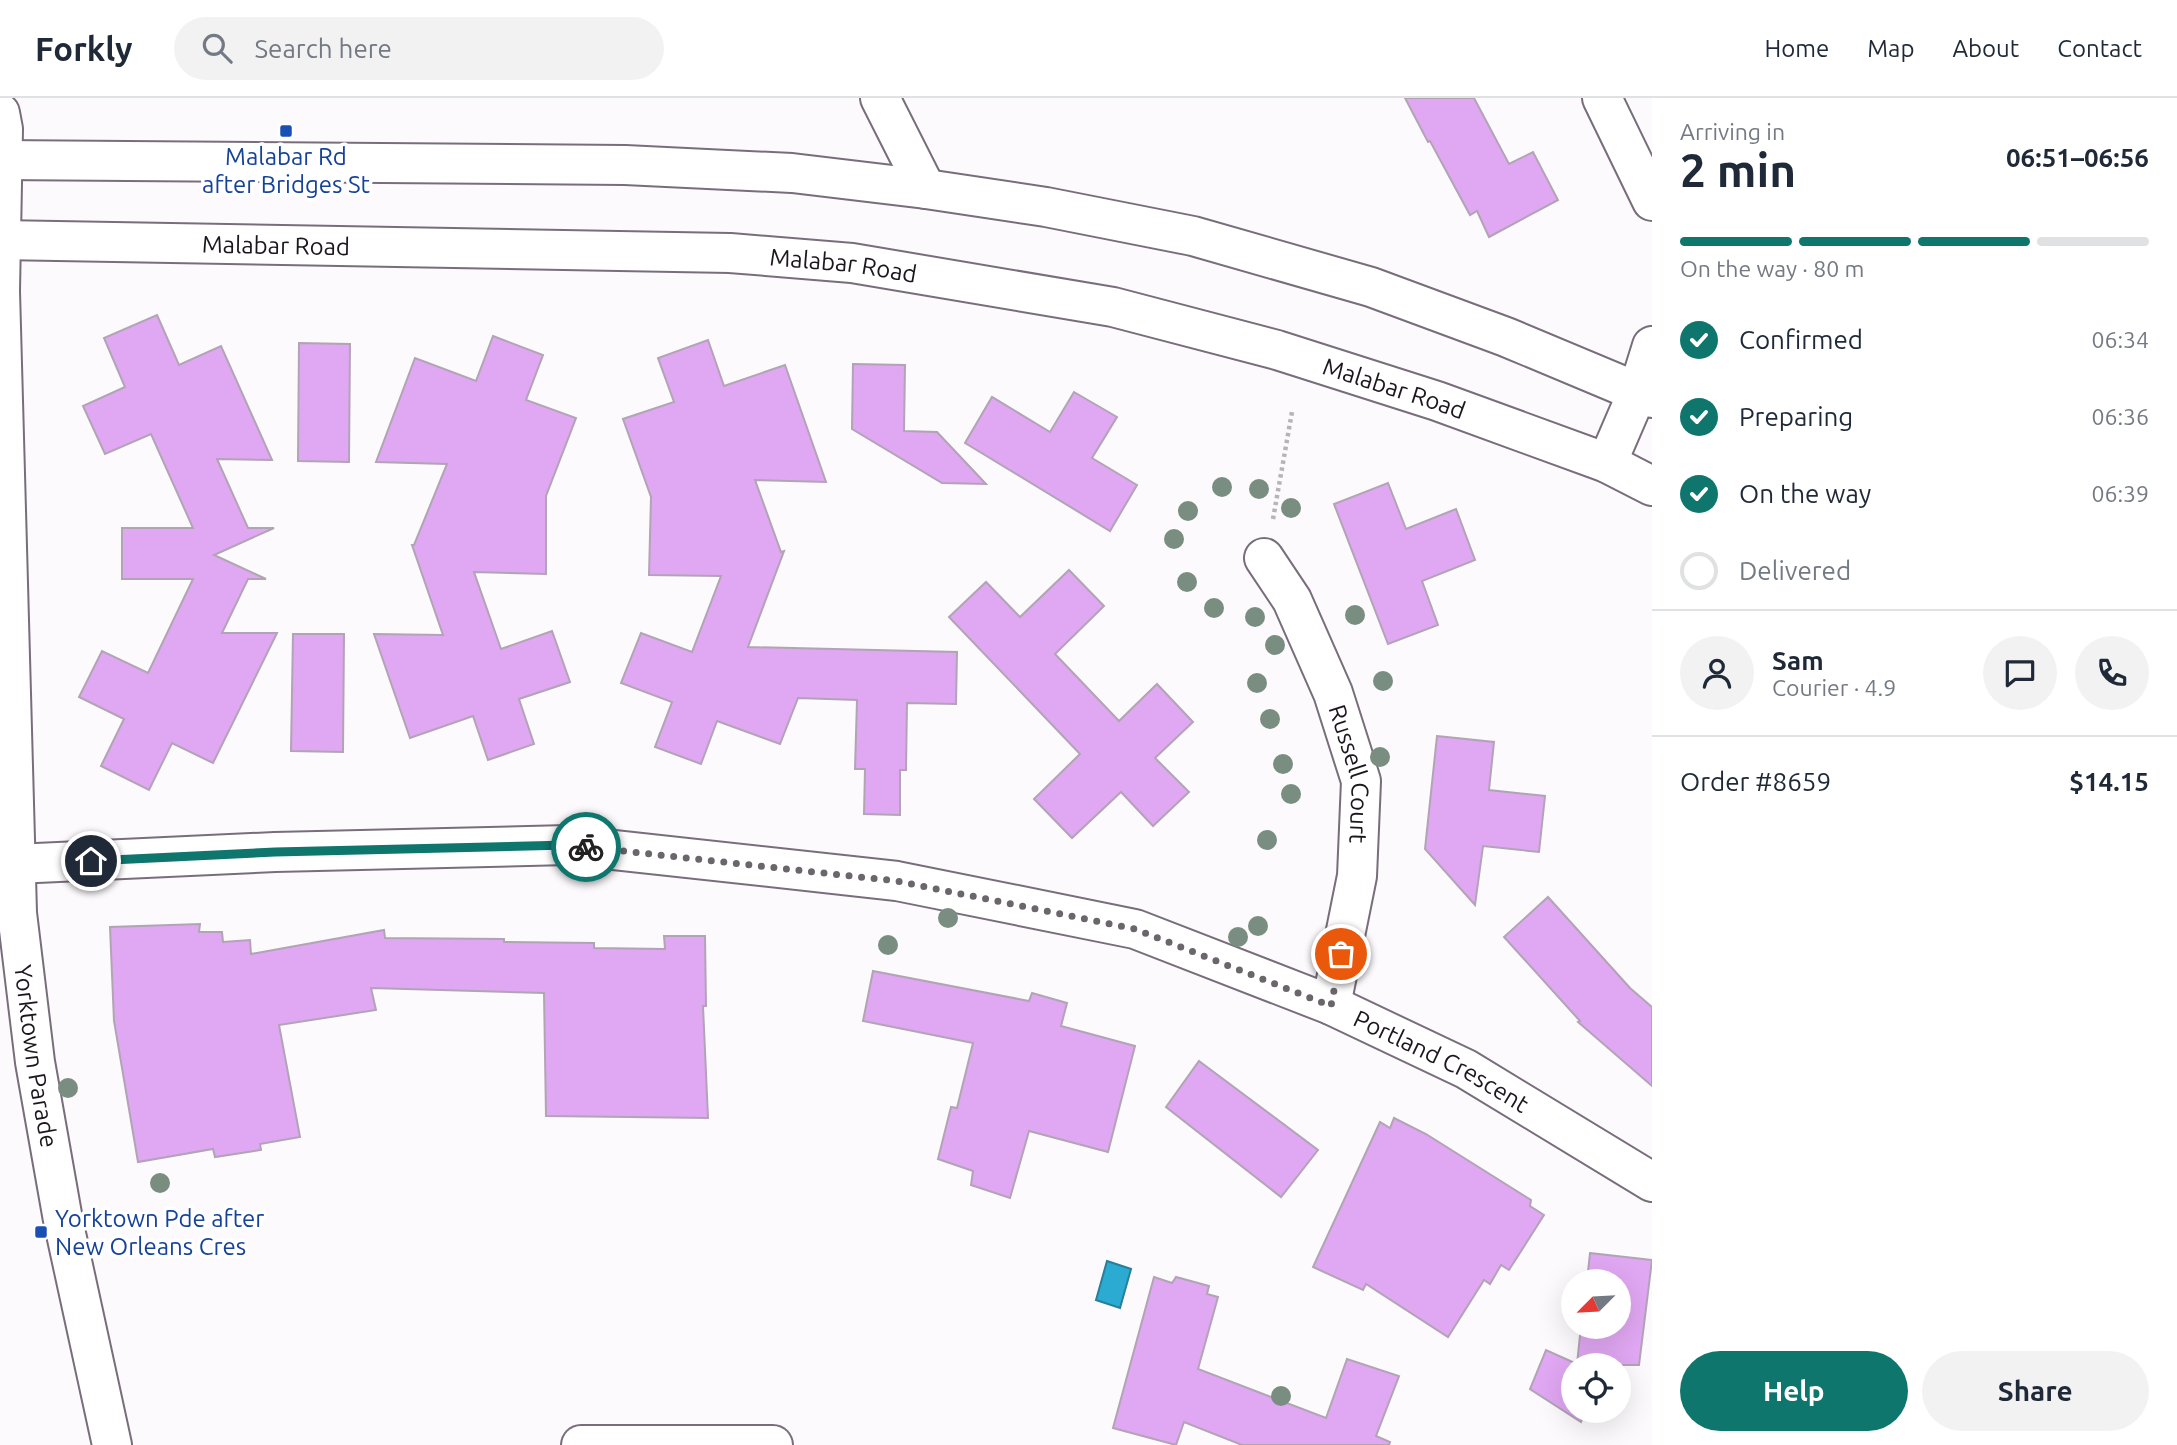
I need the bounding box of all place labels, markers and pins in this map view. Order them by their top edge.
marker: Malabar Rd after Bridges St [278,123,294,139]
place label: Malabar Rd after Bridges St [202,143,371,198]
pin [61,831,121,891]
pin [1311,924,1371,984]
place label: Yorktown Pde after New Orleans Cres [55,1205,264,1260]
marker: Yorktown Pde after New Orleans Cres [33,1224,49,1240]

